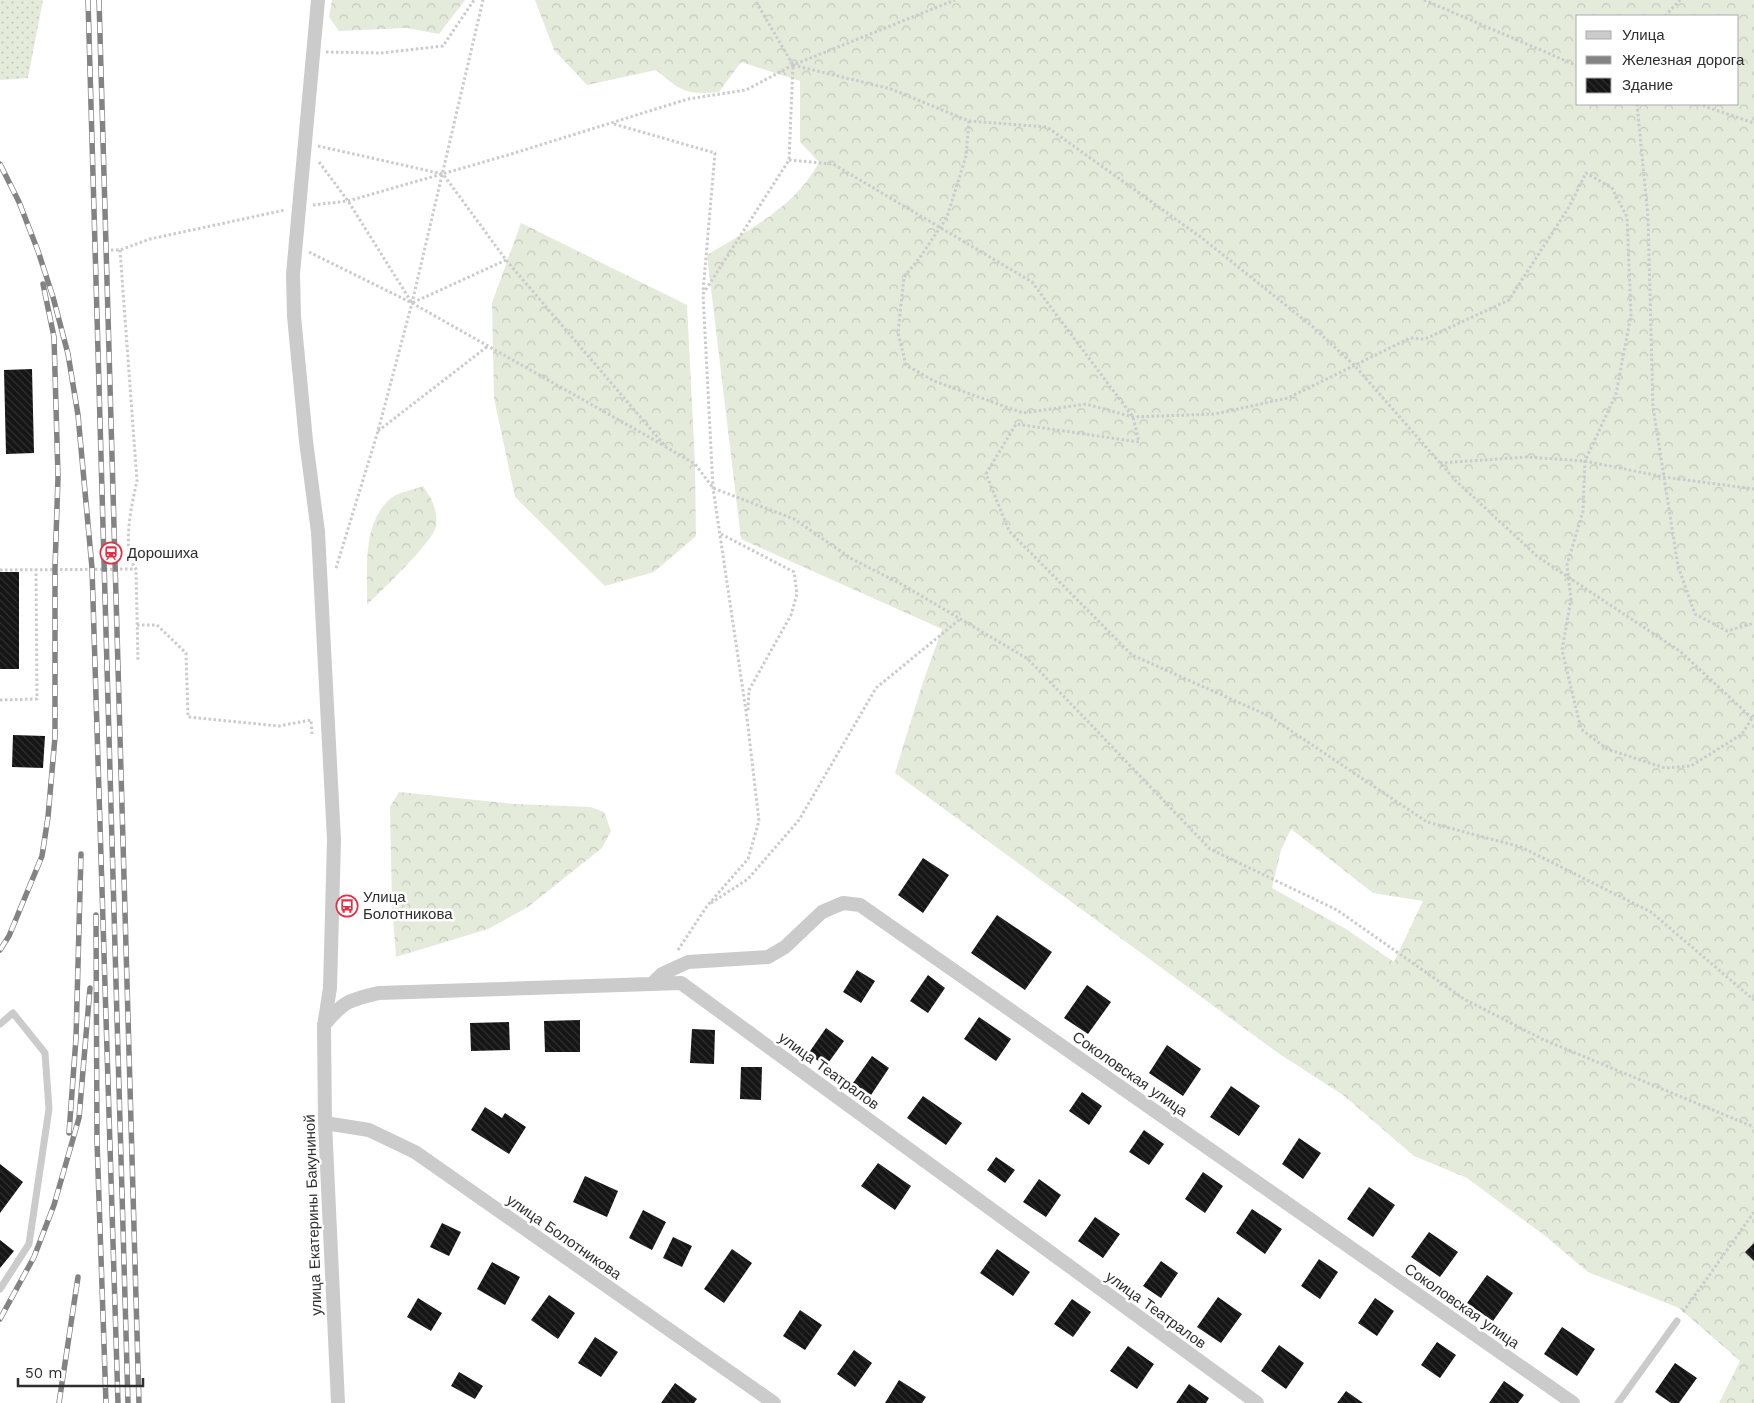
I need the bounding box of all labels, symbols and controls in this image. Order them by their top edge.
legend [1576,15,1739,105]
text: Улица [1622,26,1665,44]
text: Железная дорога [1622,51,1745,69]
text: Здание [1622,76,1673,94]
station icon: Дорошиха [99,541,123,565]
place label: Дорошиха [127,544,199,562]
place label: Улица Болотникова [363,888,453,923]
bus stop icon: Улица Болотникова [335,894,359,918]
street label: Соколовская улица [1069,1028,1191,1121]
street label: улица Театралов [775,1029,883,1114]
street label: улица Екатерины Бакуниной [300,1114,326,1316]
street label: улица Болотникова [503,1191,625,1284]
street label: Соколовская улица [1401,1260,1523,1353]
street label: улица Театралов [1102,1268,1210,1353]
scale bar [18,1356,142,1388]
text: 50 m [25,1364,62,1382]

